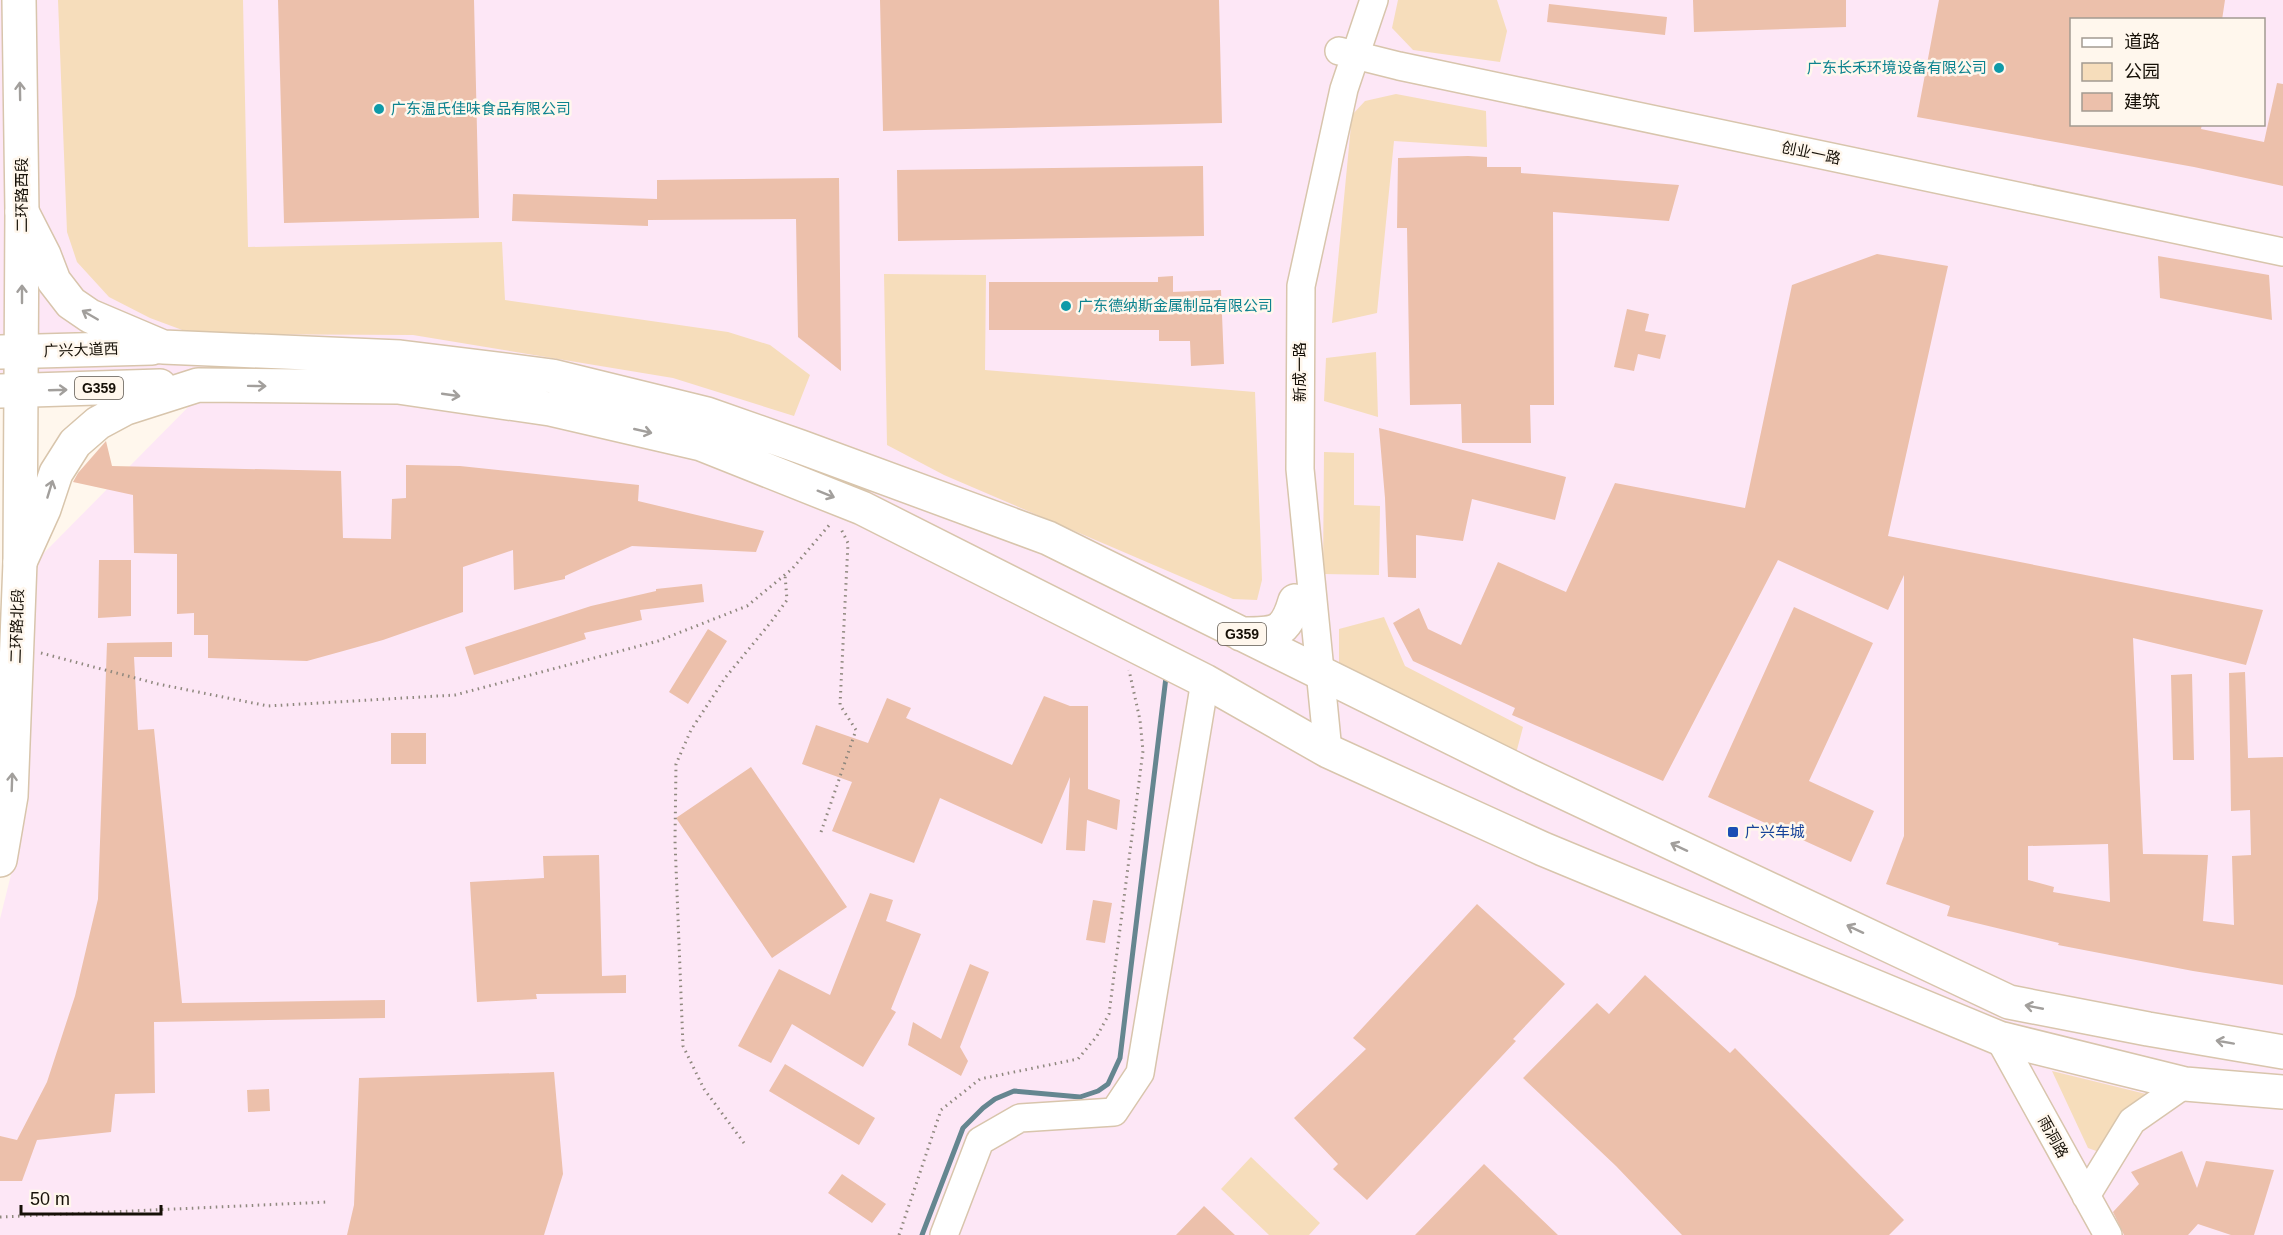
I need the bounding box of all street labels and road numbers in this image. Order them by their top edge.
street label: 创业一路 [1780,138,1842,167]
street label: 二环路西段 [13,157,30,233]
street label: 广兴大道西 [43,340,119,359]
street label: 新成一路 [1291,342,1308,402]
road number: G359 [75,377,123,399]
street label: 二环路北段 [7,588,26,664]
road number: G359 [1218,623,1266,645]
street label: 雨洞路 [2035,1113,2072,1161]

